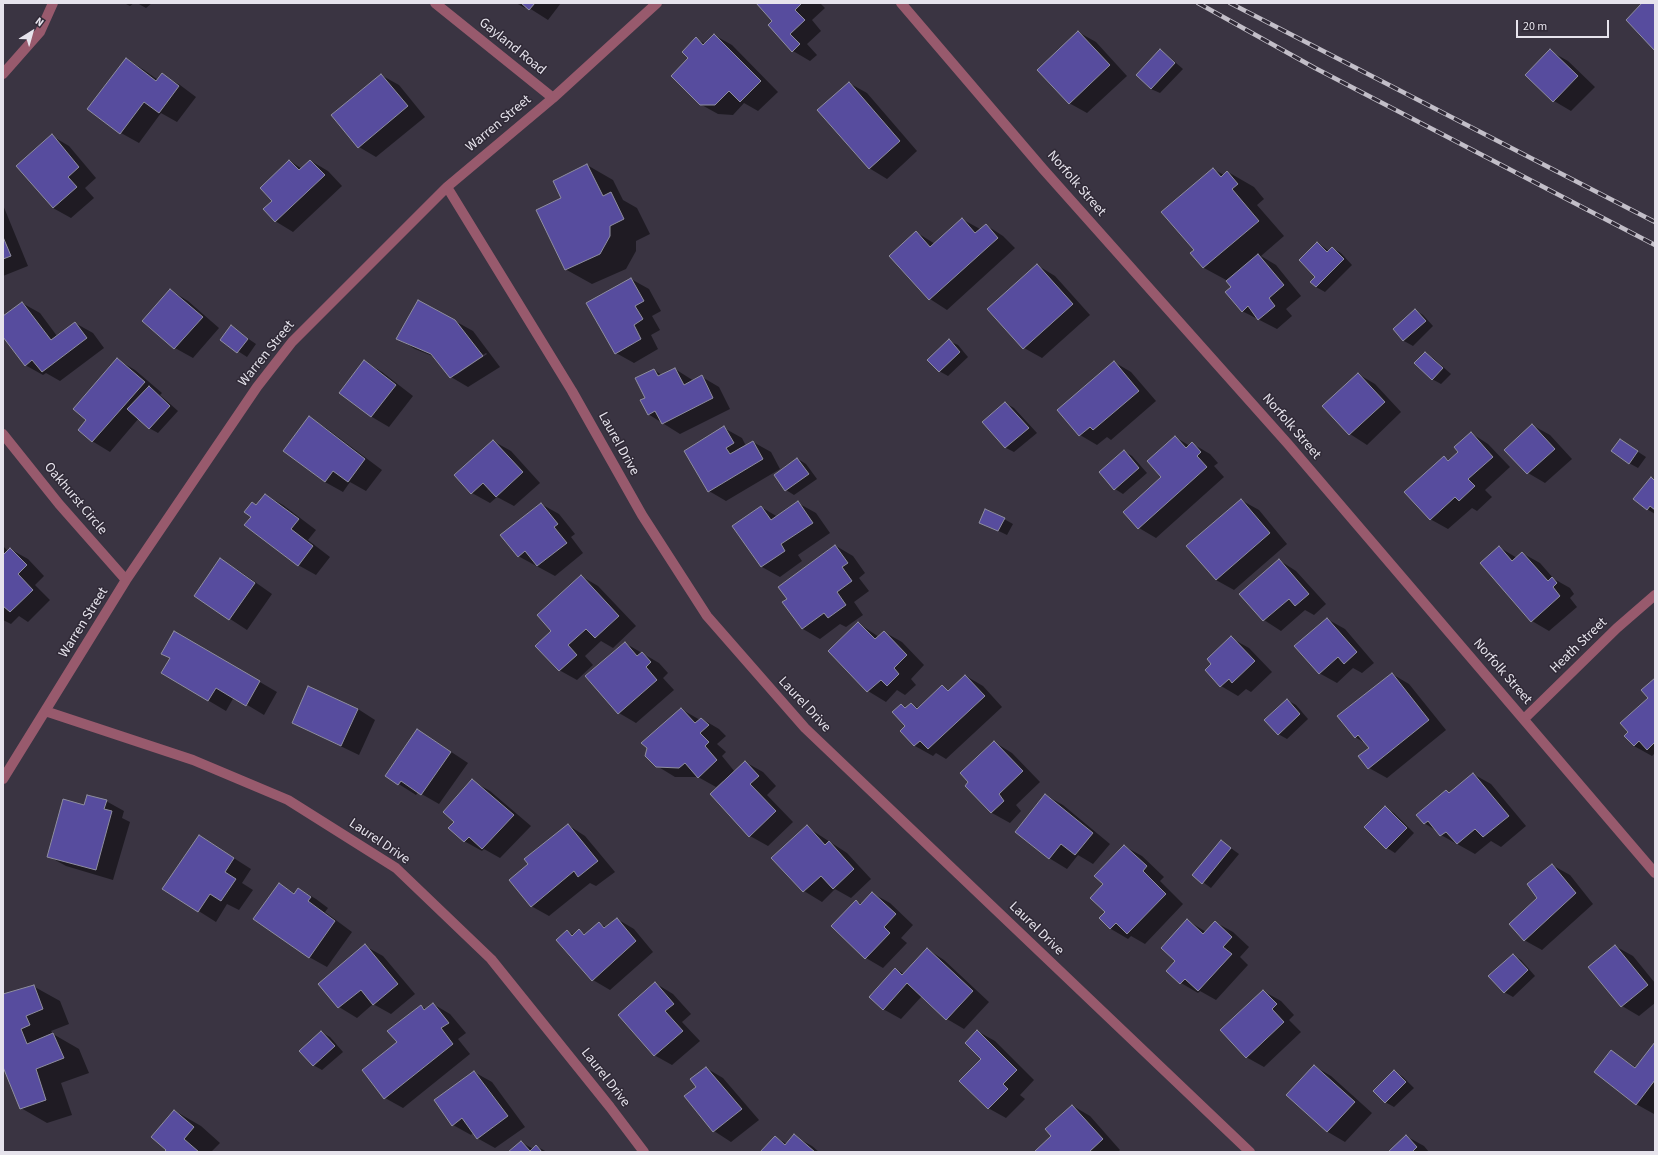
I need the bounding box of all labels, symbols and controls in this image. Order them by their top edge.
north arrow [12,12,52,52]
scale bar [1518,12,1611,38]
text: N [32,14,47,30]
street label: Gayland Road [475,15,549,79]
text: 20 m [1523,18,1547,35]
street label: Warren Street [463,92,535,156]
street label: Norfolk Street [1043,148,1109,220]
street label: Warren Street [235,318,299,390]
street label: Norfolk Street [1258,391,1324,463]
street label: Laurel Drive [594,409,642,479]
street label: Oakhurst Circle [40,459,110,539]
street label: Warren Street [56,585,112,661]
street label: Heath Street [1547,615,1611,677]
street label: Norfolk Street [1469,636,1535,708]
street label: Laurel Drive [774,674,834,736]
street label: Laurel Drive [345,816,413,868]
street label: Laurel Drive [1005,899,1067,959]
street label: Laurel Drive [577,1045,633,1111]

